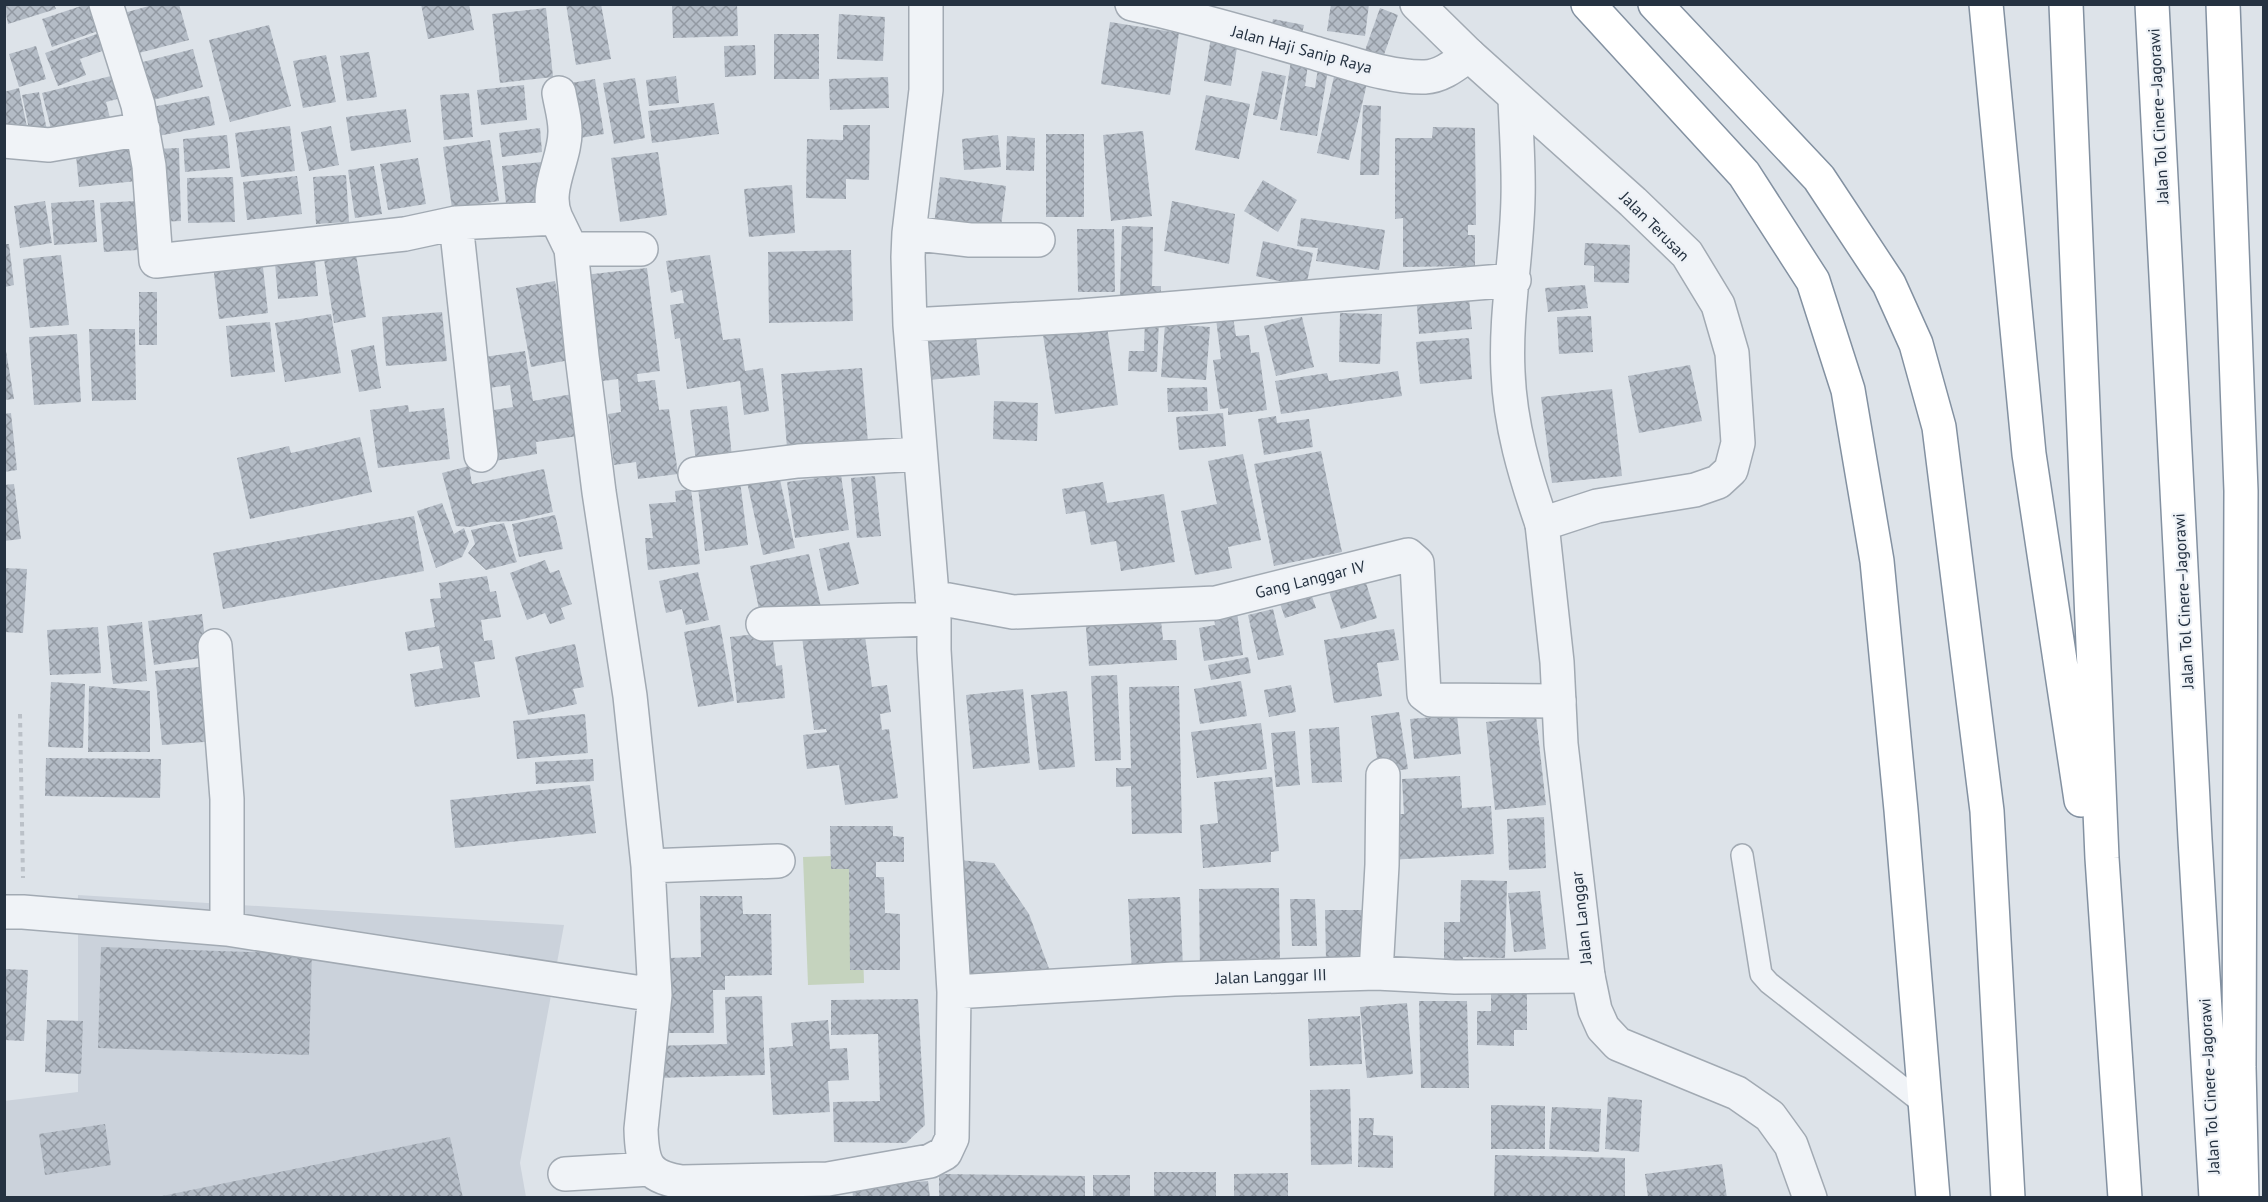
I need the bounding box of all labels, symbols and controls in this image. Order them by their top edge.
street label: Jalan Haji Sanip Raya [1228,20,1375,77]
street label: Jalan Tol Cinere–Jagorawi [2143,28,2173,205]
street label: Jalan Terusan [1615,186,1694,265]
street label: Jalan Tol Cinere–Jagorawi [2168,513,2198,690]
street label: Gang Langgar IV [1253,555,1368,602]
street label: Jalan Langgar [1566,870,1596,967]
street label: Jalan Langgar III [1214,964,1327,988]
street label: Jalan Tol Cinere–Jagorawi [2194,998,2224,1175]

